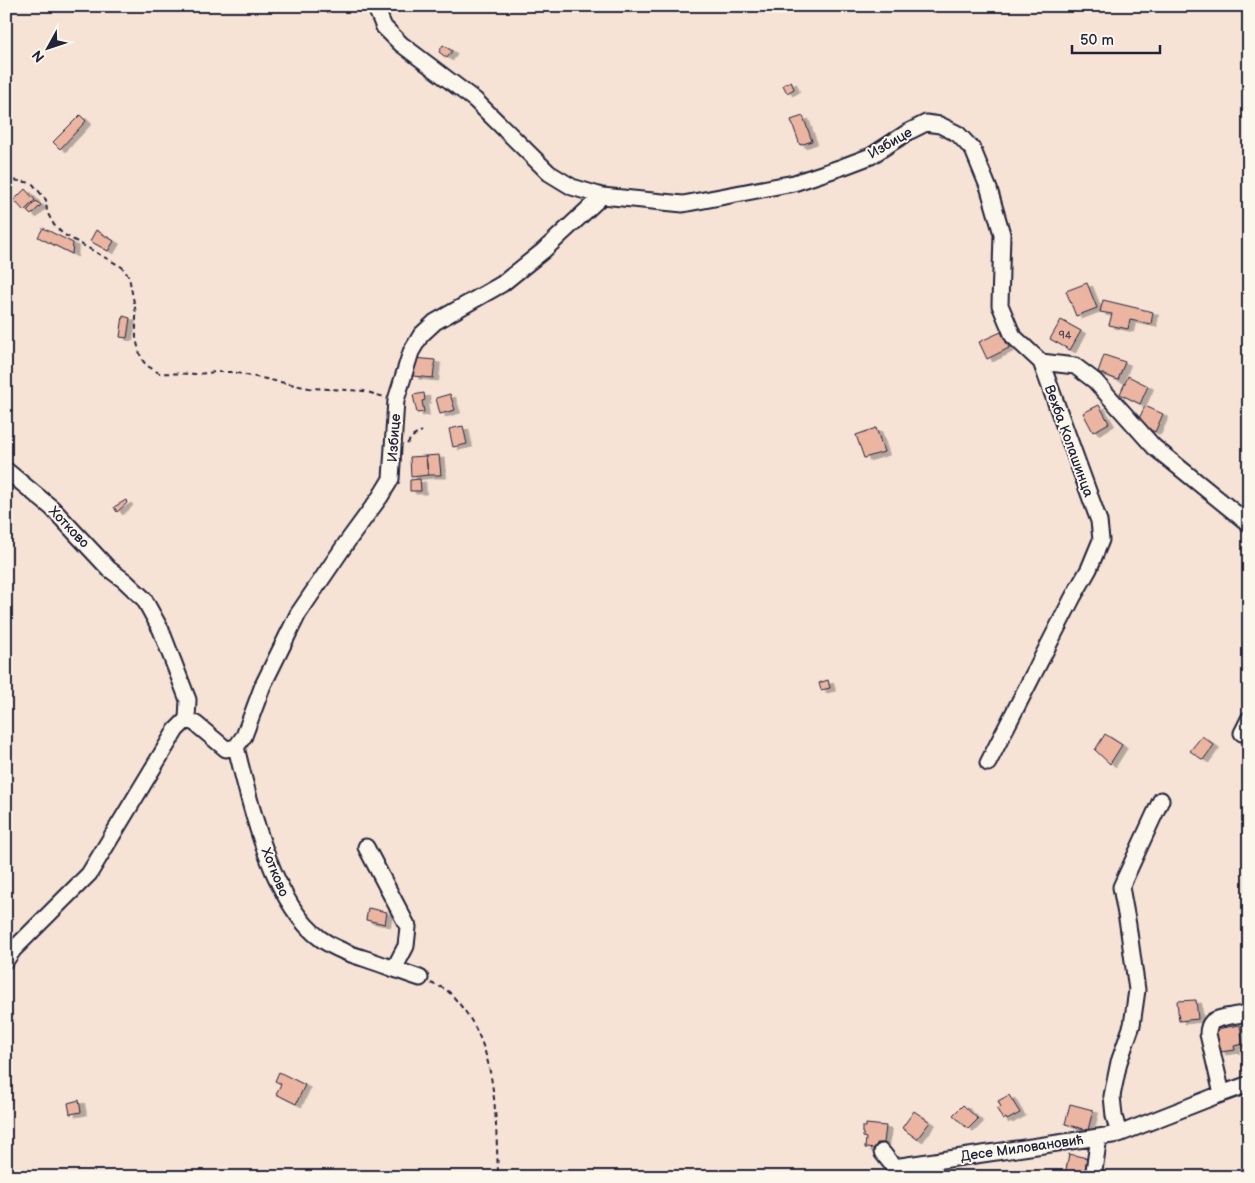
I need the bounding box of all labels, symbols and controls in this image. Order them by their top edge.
north arrow [22,22,72,72]
scale bar [1072,22,1160,54]
text: 50 m [1080,31,1114,50]
text: N [29,47,48,66]
street label: Избице [865,123,915,163]
house number: 94 [1058,329,1072,342]
street label: Вехба Колашинца [1041,383,1097,500]
street label: Избице [384,413,404,463]
street label: Хотково [45,503,93,551]
street label: Хотково [258,845,292,899]
street label: Десе Миловановић [959,1131,1085,1165]

